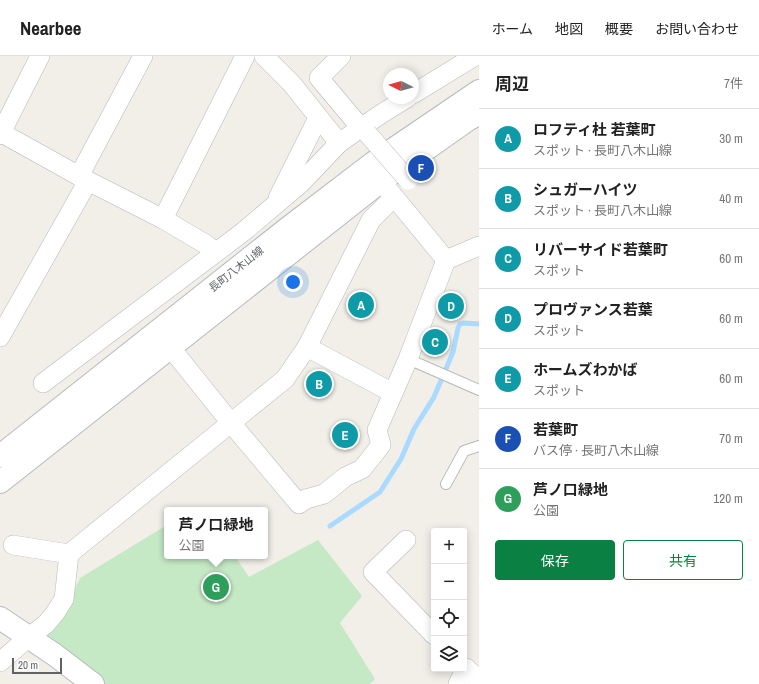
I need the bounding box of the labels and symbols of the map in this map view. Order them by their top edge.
north arrow [383,68,419,104]
pin: F [408,153,434,183]
street label: 長町八木山線 [206,243,266,295]
your location [283,272,303,292]
pin: A [348,290,374,320]
pin: D [438,291,464,321]
pin: C [422,327,448,357]
pin: B [306,369,332,399]
pin: E [332,420,358,450]
pin: G [203,572,229,602]
scale bar [12,656,62,675]

